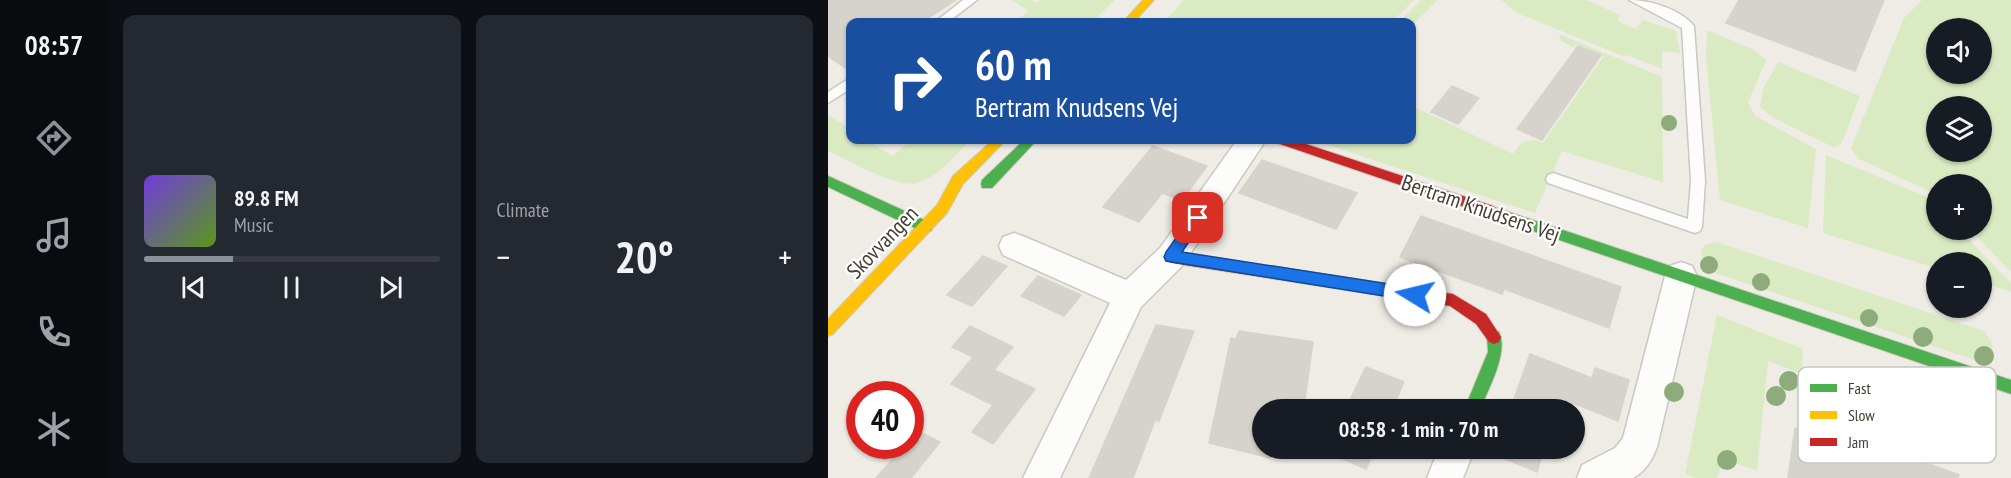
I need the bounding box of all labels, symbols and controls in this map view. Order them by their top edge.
map controls [1926,18,1992,318]
button: sound [1926,18,1992,84]
text: 08:57 [25,28,83,62]
text: 60 m [975,37,1052,92]
icon: right [876,42,954,120]
text: Bertram Knudsens Vej [975,90,1178,124]
button: layers [1926,96,1992,162]
icon: directions [33,117,75,159]
street label: Bertram Knudsens Vej [1398,168,1564,248]
button: + [1926,174,1992,240]
text: 89.8 FM [234,184,299,212]
pin [1172,192,1223,243]
text: Climate [497,197,549,223]
street label: Skovvangen [840,200,924,284]
icon: arrive [1181,201,1214,234]
text: Music [234,212,274,238]
icon: music [33,214,75,256]
text: 20° [615,227,674,285]
text: − [497,235,510,278]
text: + [778,235,792,278]
button: − [1926,252,1992,318]
position arrow [1383,263,1447,327]
icon: previous [177,271,210,304]
icon: pause [275,271,308,304]
icon: next [374,271,407,304]
icon: phone [33,311,75,353]
legend [1798,367,1996,463]
text: Fast [1848,378,1871,398]
speed limit sign: 40 [846,381,924,459]
text: Slow [1848,405,1875,425]
icon: climate [33,408,75,450]
text: 08:58 · 1 min · 70 m [1339,415,1498,443]
text: Jam [1847,432,1869,452]

